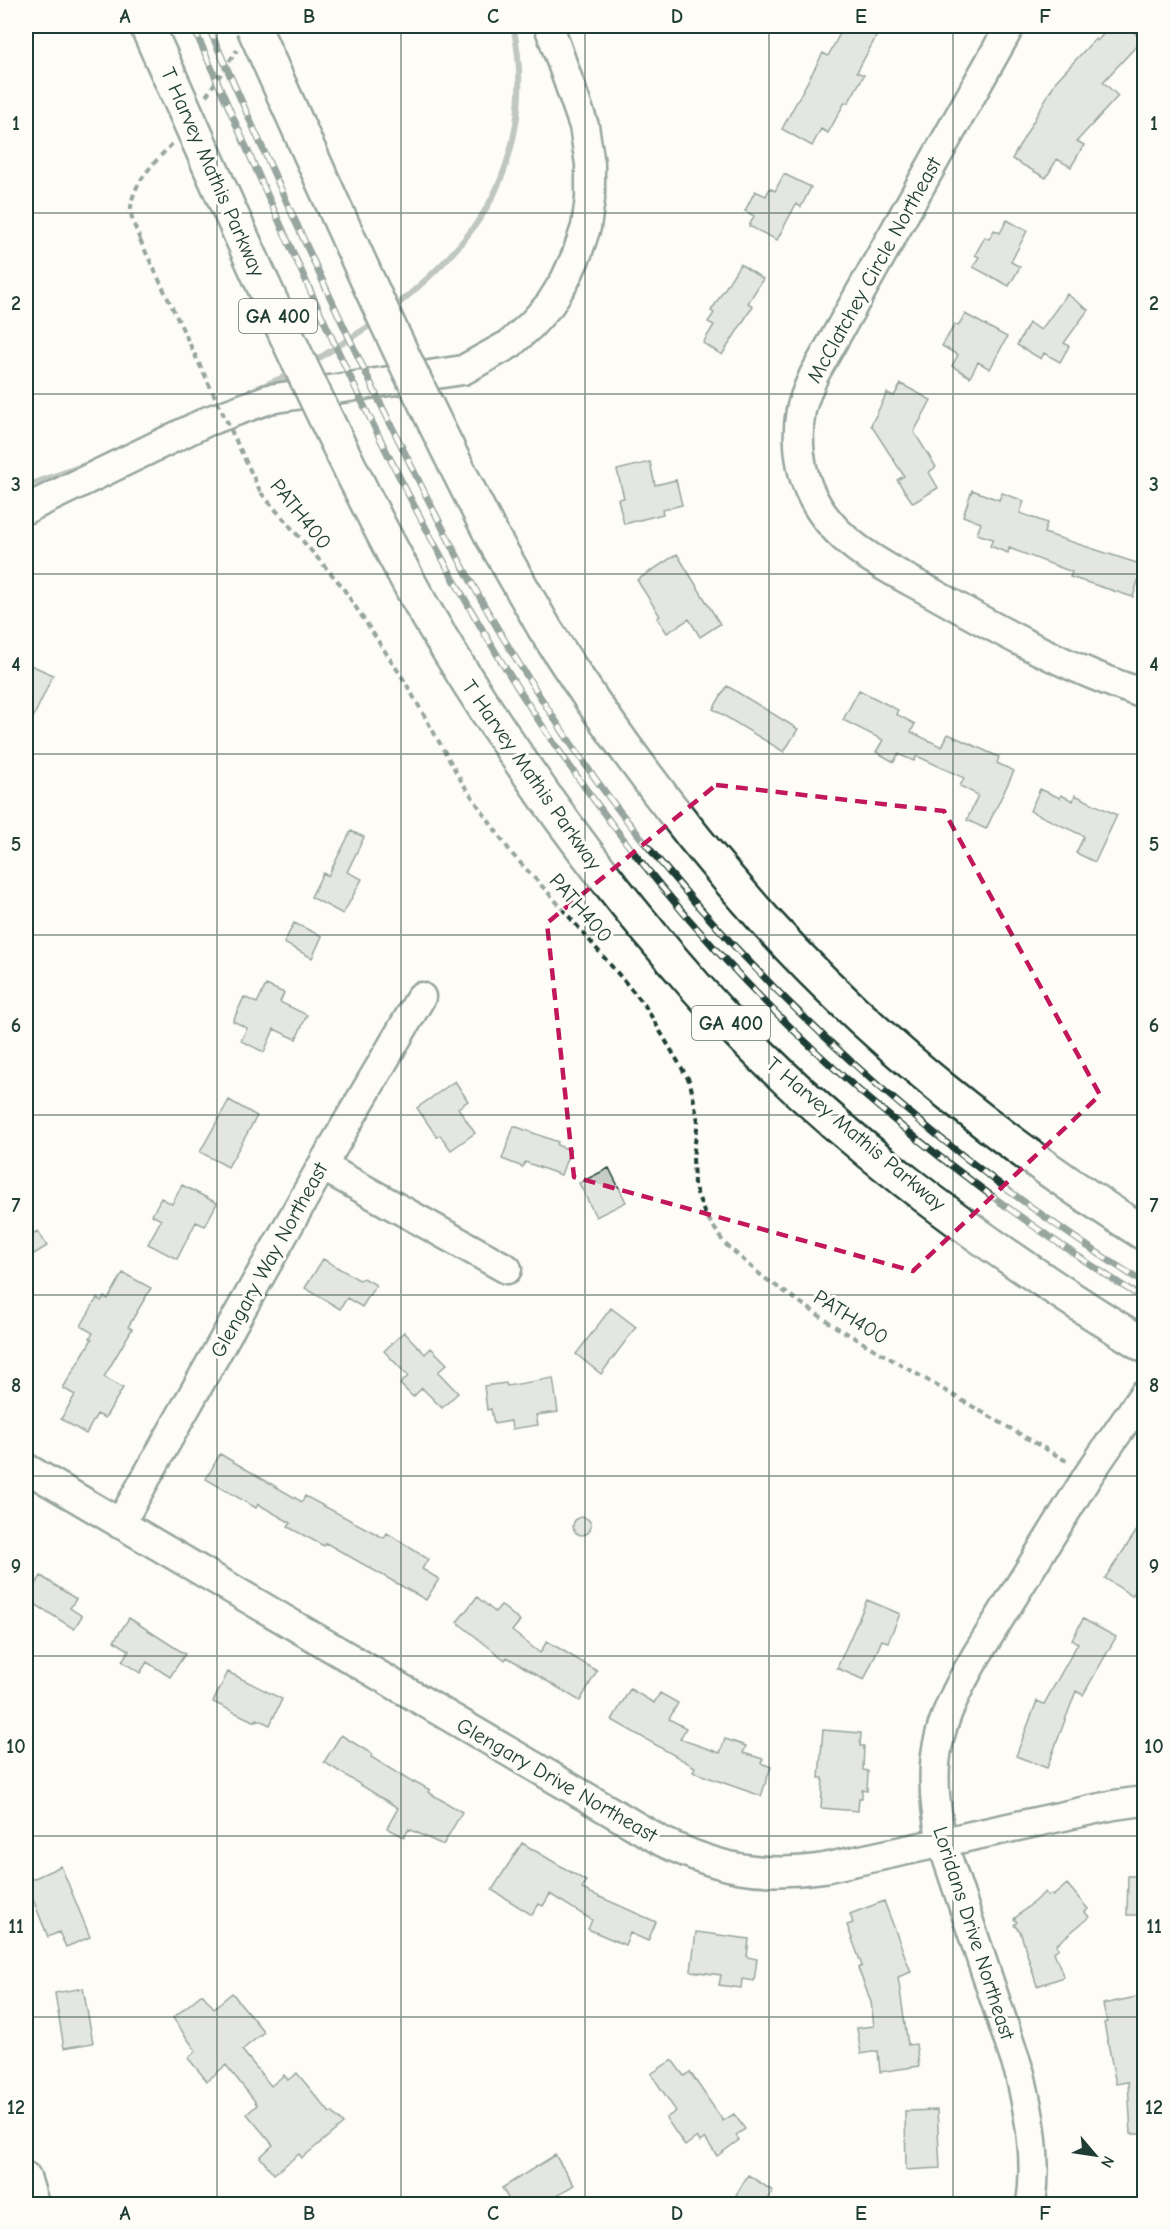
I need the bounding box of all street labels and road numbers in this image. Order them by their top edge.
street label: T Harvey Mathis Parkway [156,64,270,281]
street label: McClatchey Circle Northeast [802,152,947,387]
road number: GA 400 [239,299,317,333]
street label: PATH400 [265,474,337,554]
street label: T Harvey Mathis Parkway [457,675,607,875]
street label: PATH400 [545,869,617,947]
road number: GA 400 [692,1006,770,1040]
street label: T Harvey Mathis Parkway [762,1052,951,1216]
street label: Glengary Way Northeast [205,1157,333,1362]
street label: PATH400 [809,1285,893,1349]
street label: Glengary Drive Northeast [453,1713,662,1848]
street label: Loridans Drive Northeast [928,1823,1020,2043]

